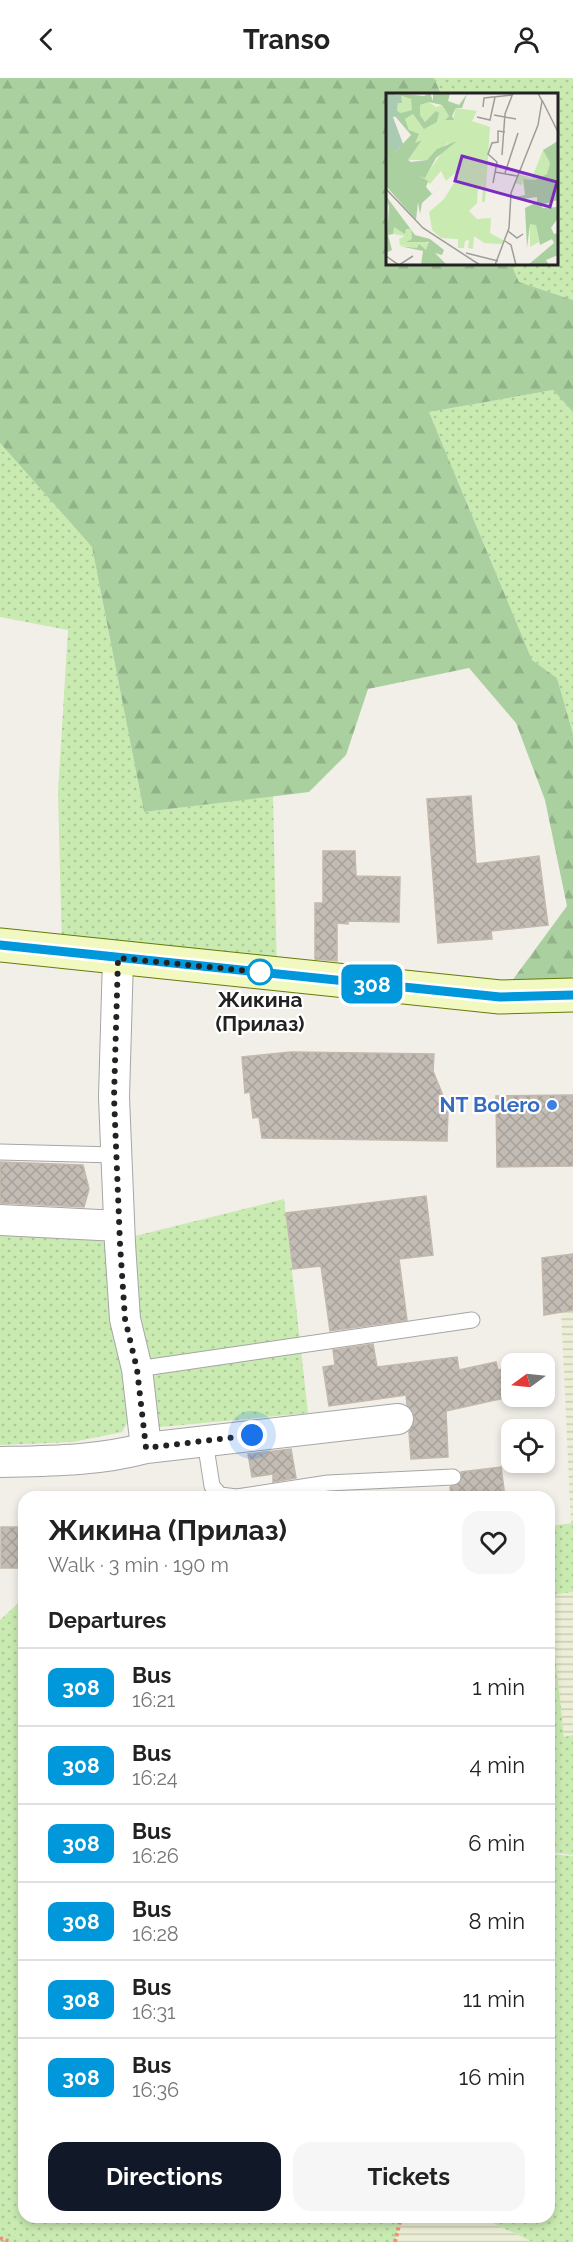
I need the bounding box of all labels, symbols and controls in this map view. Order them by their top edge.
icon: back [30,23,63,56]
icon: person [510,23,543,56]
text: Transo [243,24,330,55]
inset map [386,93,558,266]
marker: Жикина (Прилаз) [247,959,273,985]
line badge: 308 [338,964,406,1004]
text: 308 [353,972,391,997]
place label: Жикина (Прилаз) [215,987,305,1036]
place label: NT Bolero [440,1092,540,1117]
marker: NT Bolero [545,1098,559,1112]
north arrow [501,1353,555,1407]
map controls [501,1353,555,1473]
button: locate [501,1419,555,1473]
your location [237,1420,267,1450]
button: heart [462,1511,525,1574]
text: Жикина (Прилаз) [48,1514,287,1547]
text: Walk · 3 min · 190 m [48,1553,229,1577]
text: Departures [48,1607,166,1633]
text: Bus [132,1662,171,1688]
text: 1 min [472,1674,525,1700]
text: 308 [62,1675,100,1700]
text: 16:21 [132,1688,175,1712]
text: Bus [132,1740,171,1766]
text: 4 min [470,1752,525,1778]
text: 308 [62,1753,100,1778]
text: 16:24 [132,1766,178,1790]
text: Bus [132,1818,171,1844]
text: 6 min [468,1830,525,1856]
text: 308 [62,1831,100,1856]
text: 16:26 [132,1844,179,1868]
text: Bus [132,1896,171,1922]
text: 8 min [469,1908,525,1934]
text: 308 [62,1909,100,1934]
text: 16:28 [132,1922,179,1946]
text: Bus [132,1974,171,2000]
text: 11 min [463,1986,525,2012]
text: 308 [62,1987,100,2012]
text: 16:31 [132,2000,176,2024]
text: Bus [132,2052,171,2078]
text: 16 min [459,2064,525,2090]
text: 308 [62,2065,100,2090]
text: 16:36 [132,2078,179,2102]
button: Directions [48,2142,281,2211]
button: Tickets [293,2142,525,2211]

